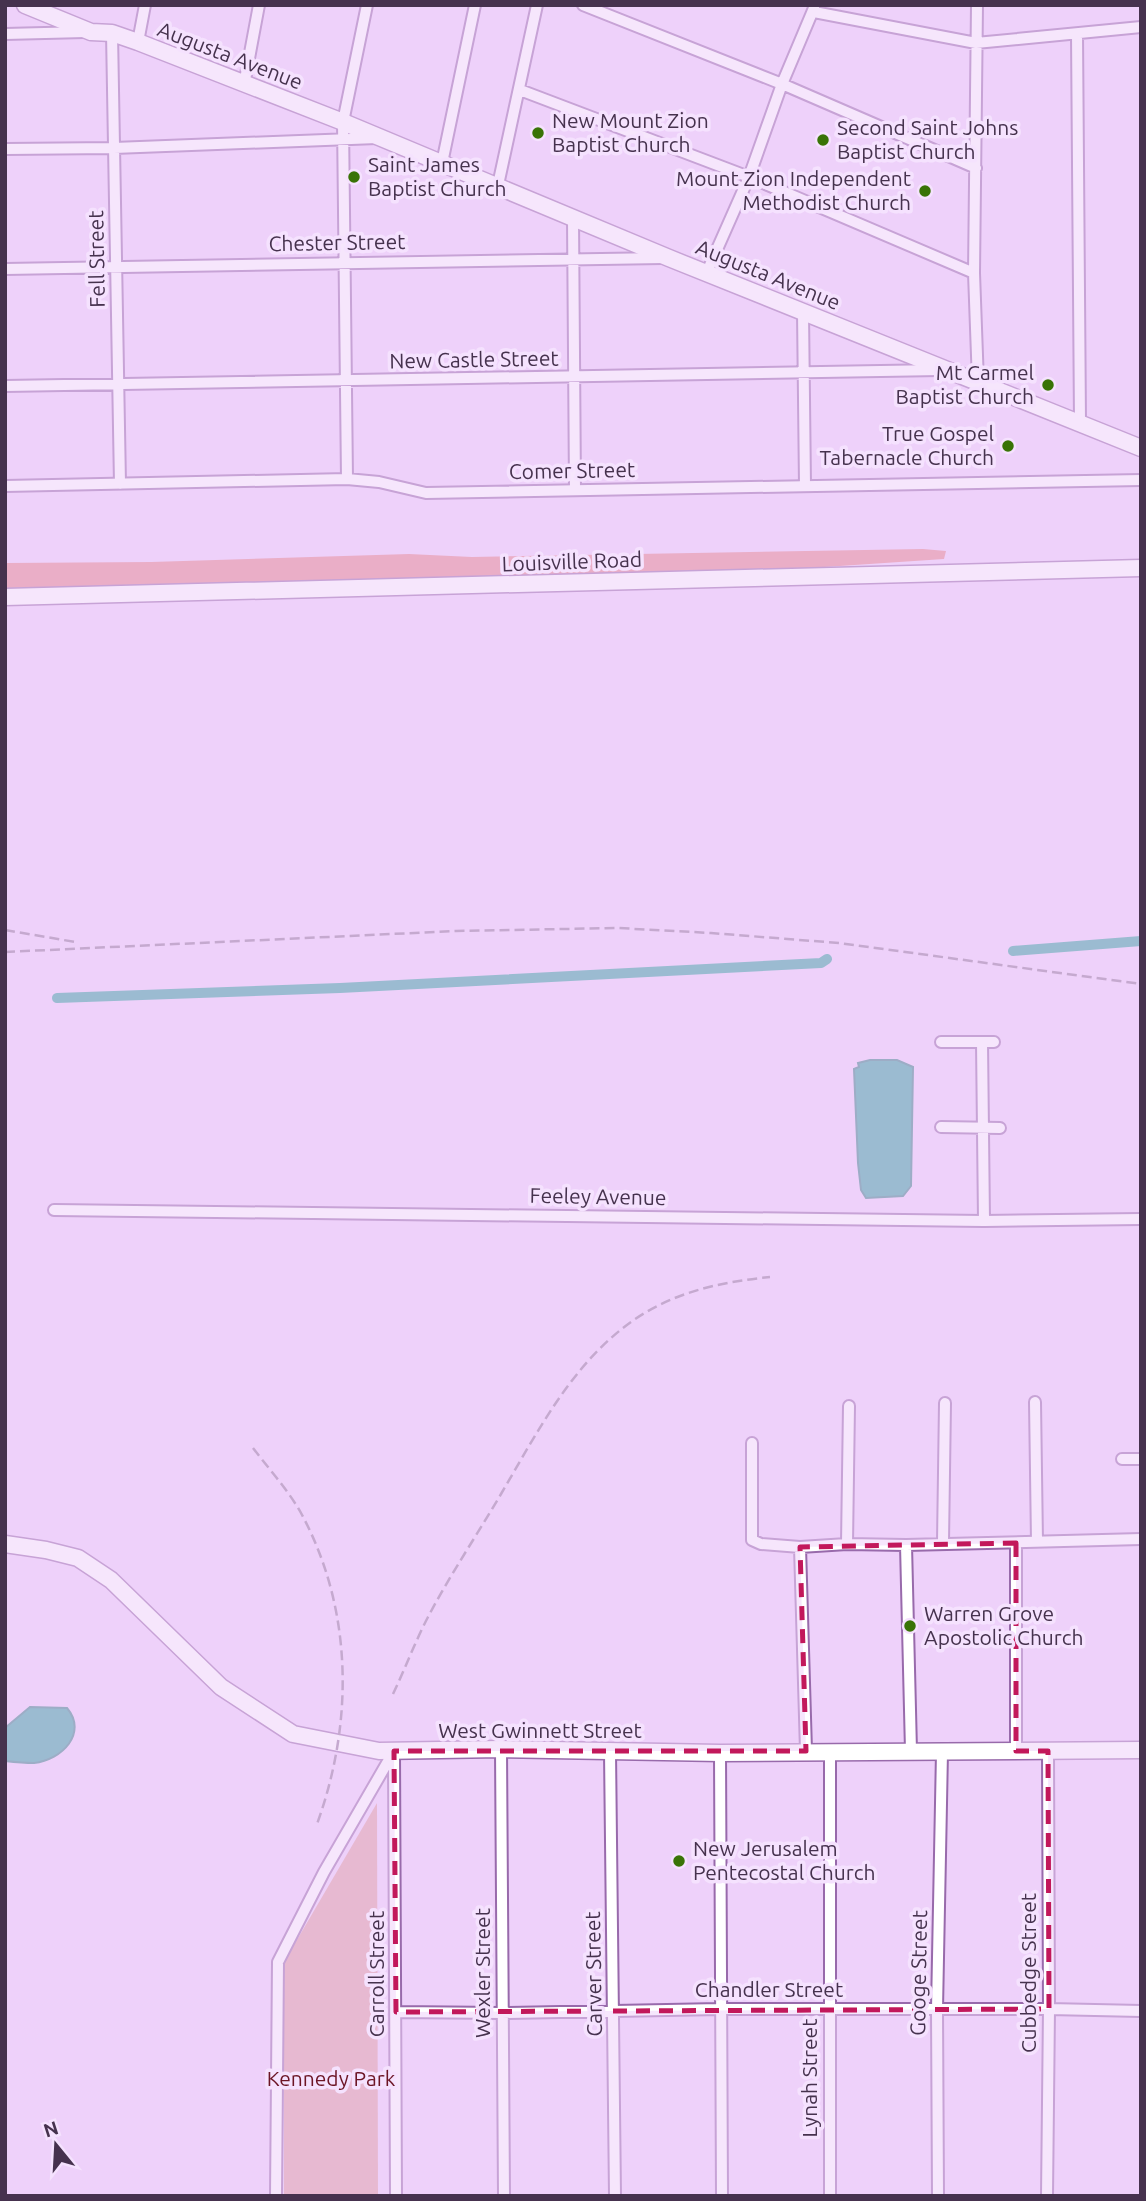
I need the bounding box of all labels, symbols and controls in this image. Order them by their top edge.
street label: Augusta Avenue [154,16,306,94]
place label: New Mount Zion Baptist Church [552,108,709,156]
place label: Second Saint Johns Baptist Church [837,115,1018,163]
marker: New Mount Zion Baptist Church [530,125,546,141]
marker: Second Saint Johns Baptist Church [815,132,831,148]
place label: Saint James Baptist Church [368,152,507,200]
place label: Mount Zion Independent Methodist Church [676,166,911,214]
marker: Saint James Baptist Church [346,169,362,185]
marker: Mount Zion Independent Methodist Church [917,183,933,199]
street label: Fell Street [83,210,109,308]
street label: Chester Street [268,229,406,255]
street label: Augusta Avenue [693,234,844,314]
street label: New Castle Street [389,346,559,372]
place label: Mt Carmel Baptist Church [896,360,1034,408]
marker: Mt Carmel Baptist Church [1040,377,1056,393]
place label: True Gospel Tabernacle Church [820,421,994,469]
marker: True Gospel Tabernacle Church [1000,438,1016,454]
street label: Comer Street [509,457,635,483]
street label: Louisville Road [501,547,643,575]
street label: Feeley Avenue [529,1183,667,1209]
place label: Warren Grove Apostolic Church [924,1601,1084,1649]
marker: Warren Grove Apostolic Church [902,1618,918,1634]
street label: West Gwinnett Street [438,1718,642,1742]
place label: New Jerusalem Pentecostal Church [693,1836,876,1884]
marker: New Jerusalem Pentecostal Church [671,1853,687,1869]
street label: Cubbedge Street [1016,1893,1040,2053]
street label: Wexler Street [470,1908,494,2038]
street label: Googe Street [905,1910,931,2036]
street label: Carroll Street [364,1911,388,2037]
street label: Carver Street [580,1911,606,2037]
street label: Chandler Street [695,1977,843,2001]
street label: Lynah Street [797,2019,821,2137]
park label: Kennedy Park [267,2066,396,2090]
north arrow [21,2110,91,2180]
text: N [41,2116,61,2141]

